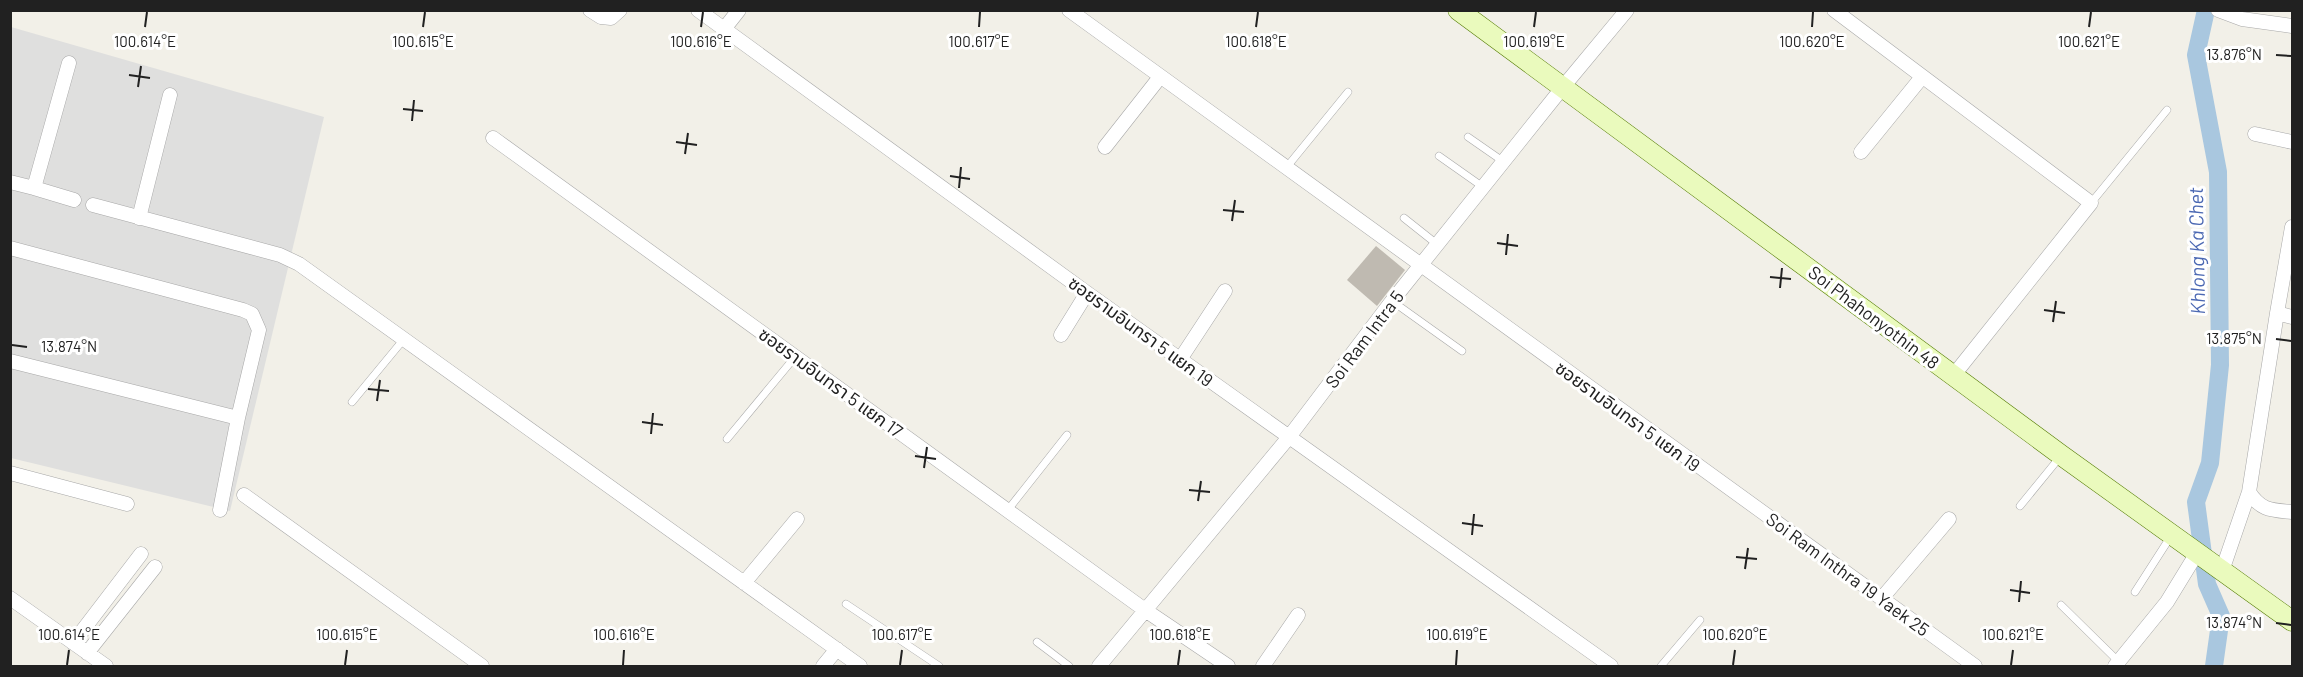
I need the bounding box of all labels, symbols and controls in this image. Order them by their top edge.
text: 100.614°E [114,32,176,50]
text: 100.615°E [392,32,454,50]
text: 100.616°E [670,32,732,50]
text: 100.617°E [949,32,1009,50]
text: 100.618°E [1225,32,1287,50]
text: 100.619°E [1503,32,1565,50]
text: 100.620°E [1779,32,1845,50]
text: 100.621°E [2058,32,2120,50]
text: 13.876°N [2206,45,2262,63]
water label: Khlong Ka Chet [2183,187,2209,315]
street label: Soi Phahonyothin 48 [1804,261,1944,373]
street label: ซอยรามอินทรา 5 แยก 19 [1064,271,1218,391]
street label: Soi Ram Intra 5 [1320,286,1408,392]
street label: ซอยรามอินทรา 5 แยก 17 [755,322,908,442]
text: 13.875°N [2206,329,2262,347]
text: 13.874°N [41,337,97,355]
street label: ซอยรามอินทรา 5 แยก 19 [1551,356,1705,476]
street label: Soi Ram Inthra 19 Yaek 25 [1762,507,1934,641]
text: 13.874°N [2206,613,2262,631]
text: 100.614°E [38,625,100,643]
text: 100.615°E [316,625,378,643]
text: 100.616°E [593,625,655,643]
text: 100.617°E [872,625,932,643]
text: 100.618°E [1149,625,1211,643]
text: 100.619°E [1426,625,1488,643]
text: 100.620°E [1702,625,1768,643]
text: 100.621°E [1982,625,2044,643]

